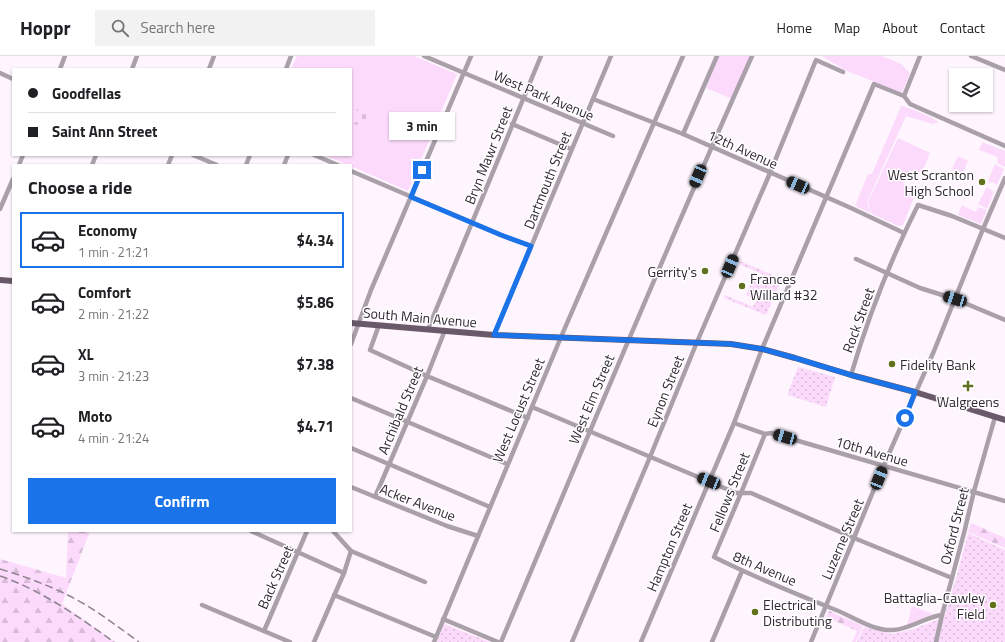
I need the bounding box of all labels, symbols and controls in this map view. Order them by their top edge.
search box [95,10,375,46]
text: Hoppr [20,13,71,42]
text: Search here [141,16,215,39]
icon: search [109,17,131,39]
text: Home [777,17,812,38]
text: Map [834,17,860,38]
text: About [882,17,918,38]
text: Contact [940,17,985,38]
street label: West Park Avenue [490,64,598,126]
map controls [949,68,993,112]
button: layers [949,68,993,112]
text: Goodfellas [52,82,121,105]
street label: Bryn Mawr Street [459,103,517,207]
callout: 3 min [389,112,455,140]
text: 3 min [406,116,438,136]
text: Saint Ann Street [52,120,158,143]
street label: 12th Avenue [704,124,782,174]
street label: Dartmouth Street [518,128,576,232]
route end [413,161,431,179]
car [688,163,708,189]
place label: West Scranton High School [887,164,974,201]
text: Choose a ride [28,174,132,201]
car [785,175,811,195]
marker: West Scranton High School [977,177,987,187]
text: Economy [78,219,137,242]
icon: car [30,222,66,258]
text: $4.34 [297,229,334,252]
text: 1 min · 21:21 [78,242,149,262]
car [720,253,740,279]
place label: Gerrity's [648,261,697,282]
marker: Gerrity's [700,266,710,276]
place label: Frances Willard #32 [750,268,818,305]
text: Comfort [78,281,131,304]
marker: Frances Willard #32 [737,281,747,291]
icon: car [30,284,66,320]
street label: Rock Street [837,284,880,355]
car [942,290,968,308]
text: $5.86 [297,291,334,314]
street label: South Main Avenue [362,302,478,332]
text: 2 min · 21:22 [78,304,149,324]
text: XL [78,343,94,366]
icon: car [30,346,66,382]
street label: West Elm Street [563,351,619,447]
street label: Eynon Street [641,352,689,430]
text: $7.38 [297,353,334,376]
street label: West Locust Street [486,354,550,466]
place label: Fidelity Bank [900,354,976,375]
marker: Fidelity Bank [887,359,897,369]
street label: Archibald Street [372,363,428,457]
text: 3 min · 21:23 [78,366,149,386]
marker: Walgreens [963,381,973,391]
place label: Walgreens [937,391,999,412]
text: Moto [78,405,112,428]
icon: car [30,408,66,444]
route start [896,409,914,427]
text: $4.71 [297,415,334,438]
text: 4 min · 21:24 [78,428,149,448]
car [772,428,798,446]
street label: 10th Avenue [833,431,911,471]
street label: Fellows Street [703,449,755,535]
car [869,465,889,491]
car [696,471,722,491]
button: Confirm [28,478,336,524]
street label: Acker Avenue [377,478,459,526]
street label: Oxford Street [934,485,974,567]
street label: Luzerne Street [816,495,869,583]
street label: Hampton Street [641,499,697,595]
street label: Back Street [252,542,298,612]
street label: 8th Avenue [730,545,800,591]
place label: Battaglia-Cawley Field [884,587,985,624]
place label: Electrical Distributing [763,594,832,631]
marker: Battaglia-Cawley Field [988,600,998,610]
marker: Electrical Distributing [750,607,760,617]

